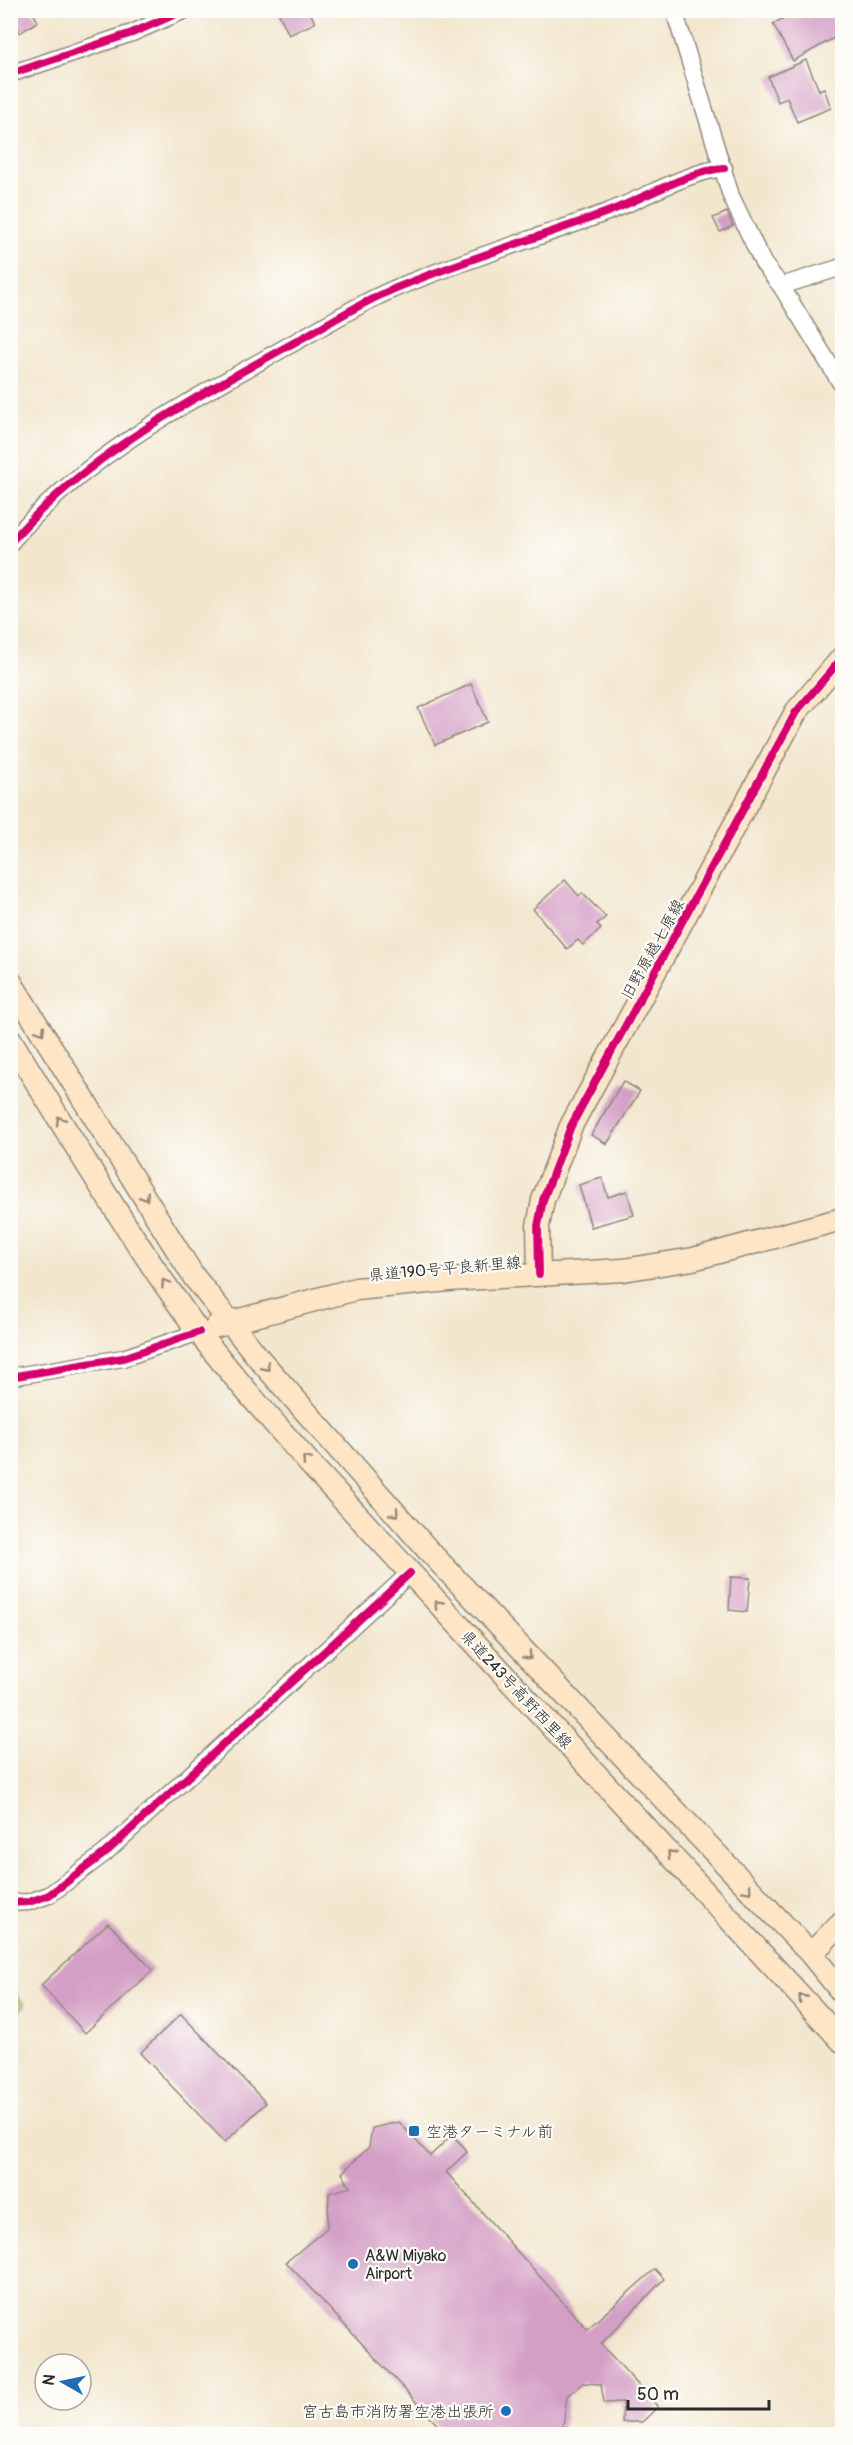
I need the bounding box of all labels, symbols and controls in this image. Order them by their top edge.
street label: 旧野原越七原線 [617,896,689,1003]
one-way arrow [34,1025,46,1035]
one-way arrow [55,1116,67,1126]
one-way arrow [137,1191,149,1201]
street label: 県道190号平良新里線 [368,1252,522,1286]
one-way arrow [161,1279,172,1290]
one-way arrow [259,1360,270,1371]
one-way arrow [302,1456,313,1467]
one-way arrow [388,1506,399,1517]
one-way arrow [434,1600,445,1610]
street label: 県道243号高野西里線 [456,1626,576,1753]
one-way arrow [521,1649,532,1660]
one-way arrow [667,1851,678,1861]
one-way arrow [741,1883,752,1893]
one-way arrow [798,1994,809,2005]
place label: 空港ターミナル前 [426,2122,553,2142]
marker: 空港ターミナル前 [407,2124,421,2138]
place label: A&W Miyako Airport [365,2246,447,2284]
marker: A&W Miyako Airport [346,2257,360,2271]
north arrow [33,2352,93,2412]
text: N [38,2373,60,2387]
scale bar [628,2373,769,2411]
text: 50 m [637,2383,679,2406]
place label: 宮古島市消防署空港出張所 [302,2402,494,2422]
marker: 宮古島市消防署空港出張所 [499,2404,513,2418]

